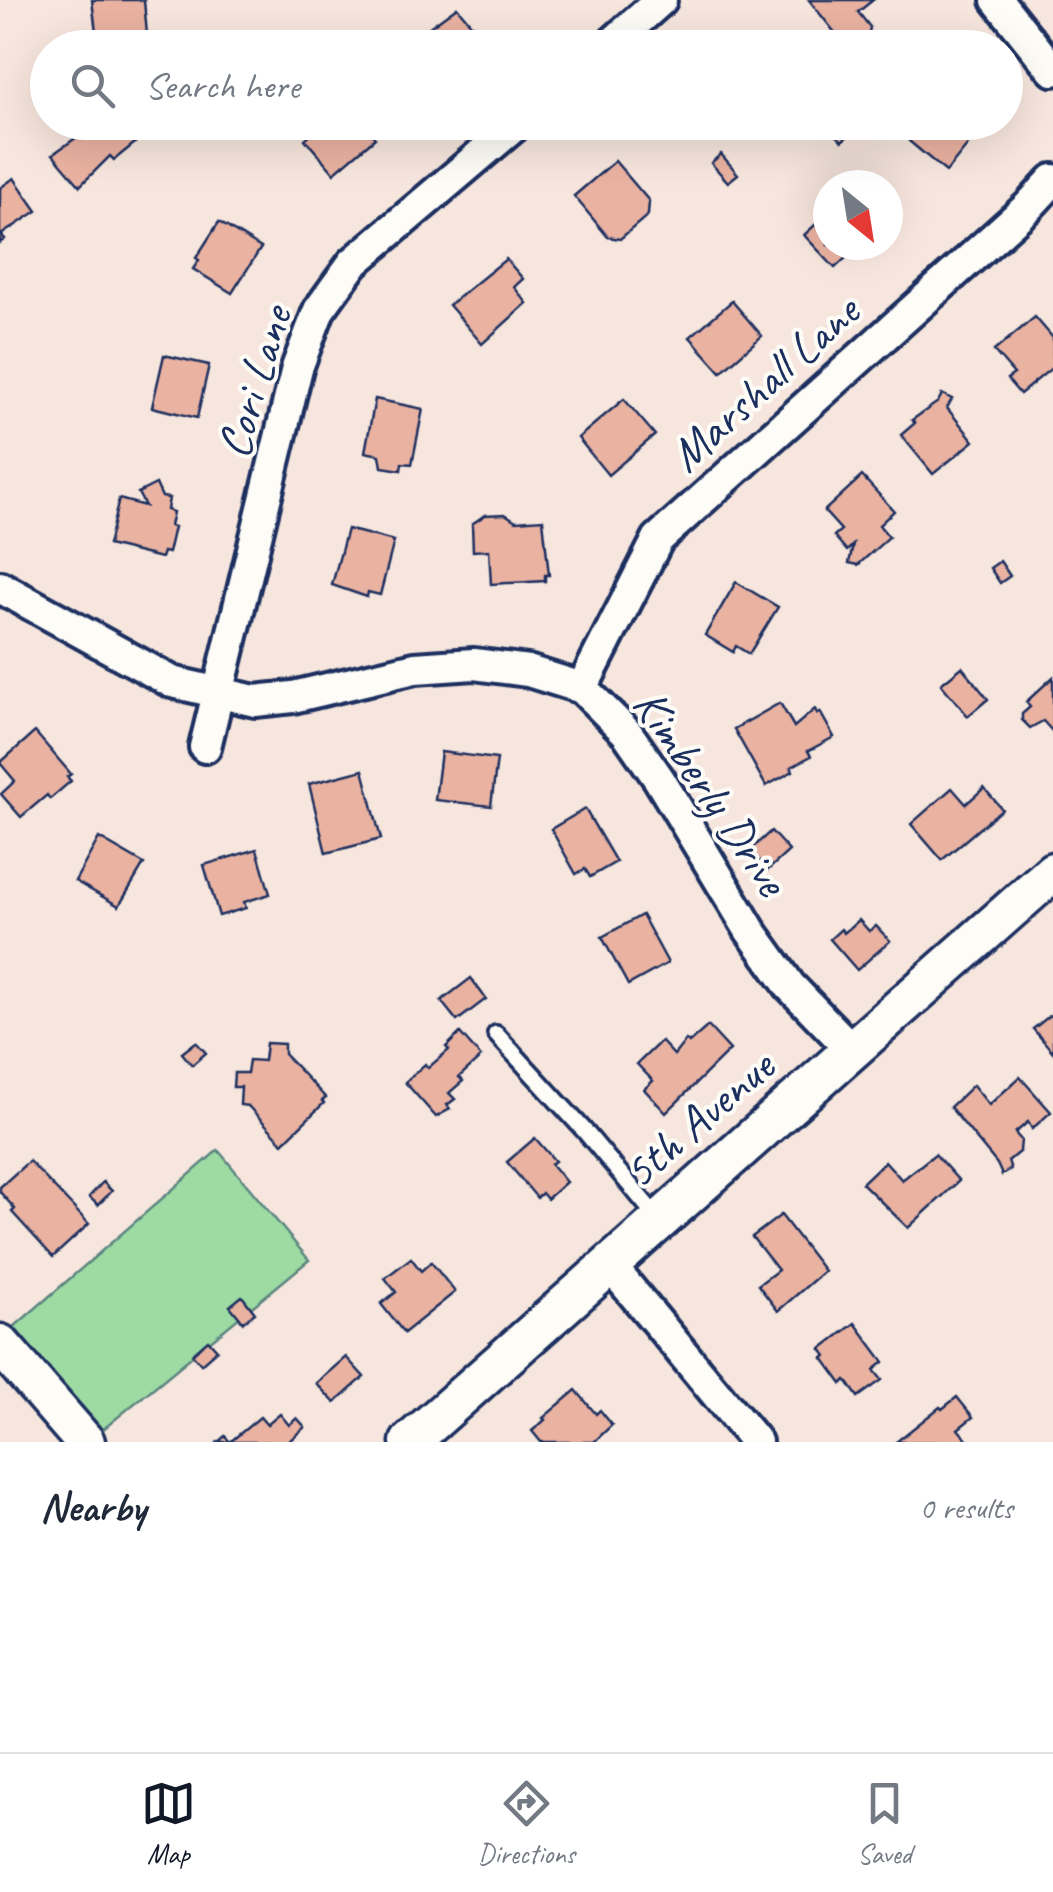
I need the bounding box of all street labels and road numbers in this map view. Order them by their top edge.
street label: Marshall Lane [656,280,874,484]
street label: Cori Lane [203,296,306,465]
street label: Kimberly Drive [620,677,804,909]
street label: 5th Avenue [610,1035,789,1201]

